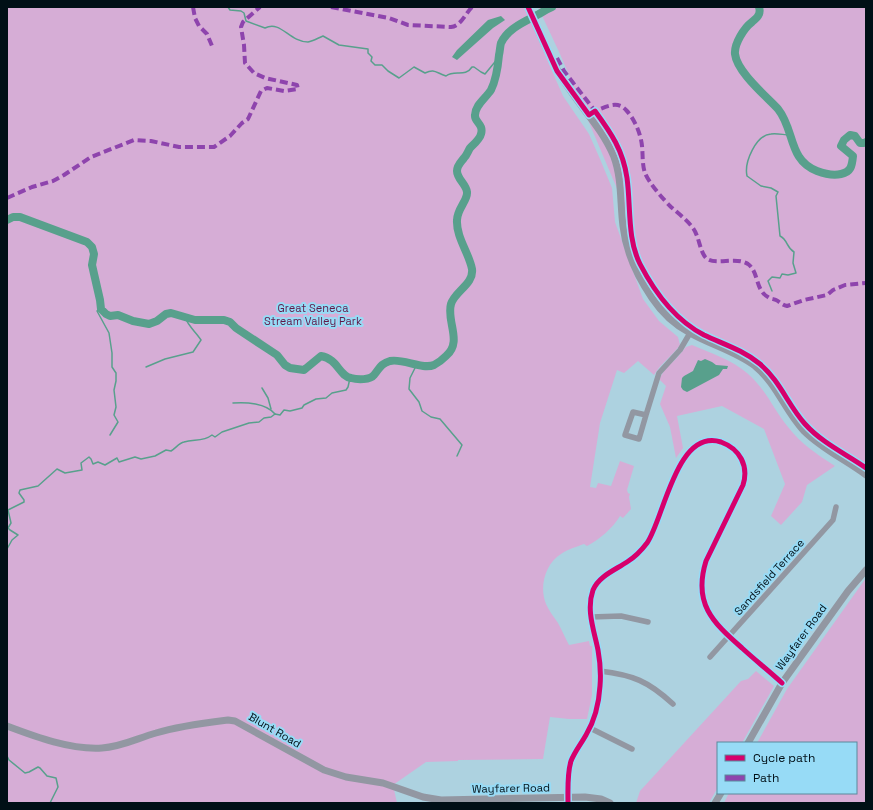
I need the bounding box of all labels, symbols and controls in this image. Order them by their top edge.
park label: Great Seneca Stream Valley Park [264,301,362,328]
street label: Sandsfield Terrace [731,536,807,618]
street label: Wayfarer Road [772,601,830,673]
street label: Blunt Road [246,709,304,751]
legend [717,742,857,794]
text: Cycle path [753,750,815,766]
text: Path [753,770,779,786]
street label: Wayfarer Road [472,780,550,796]

